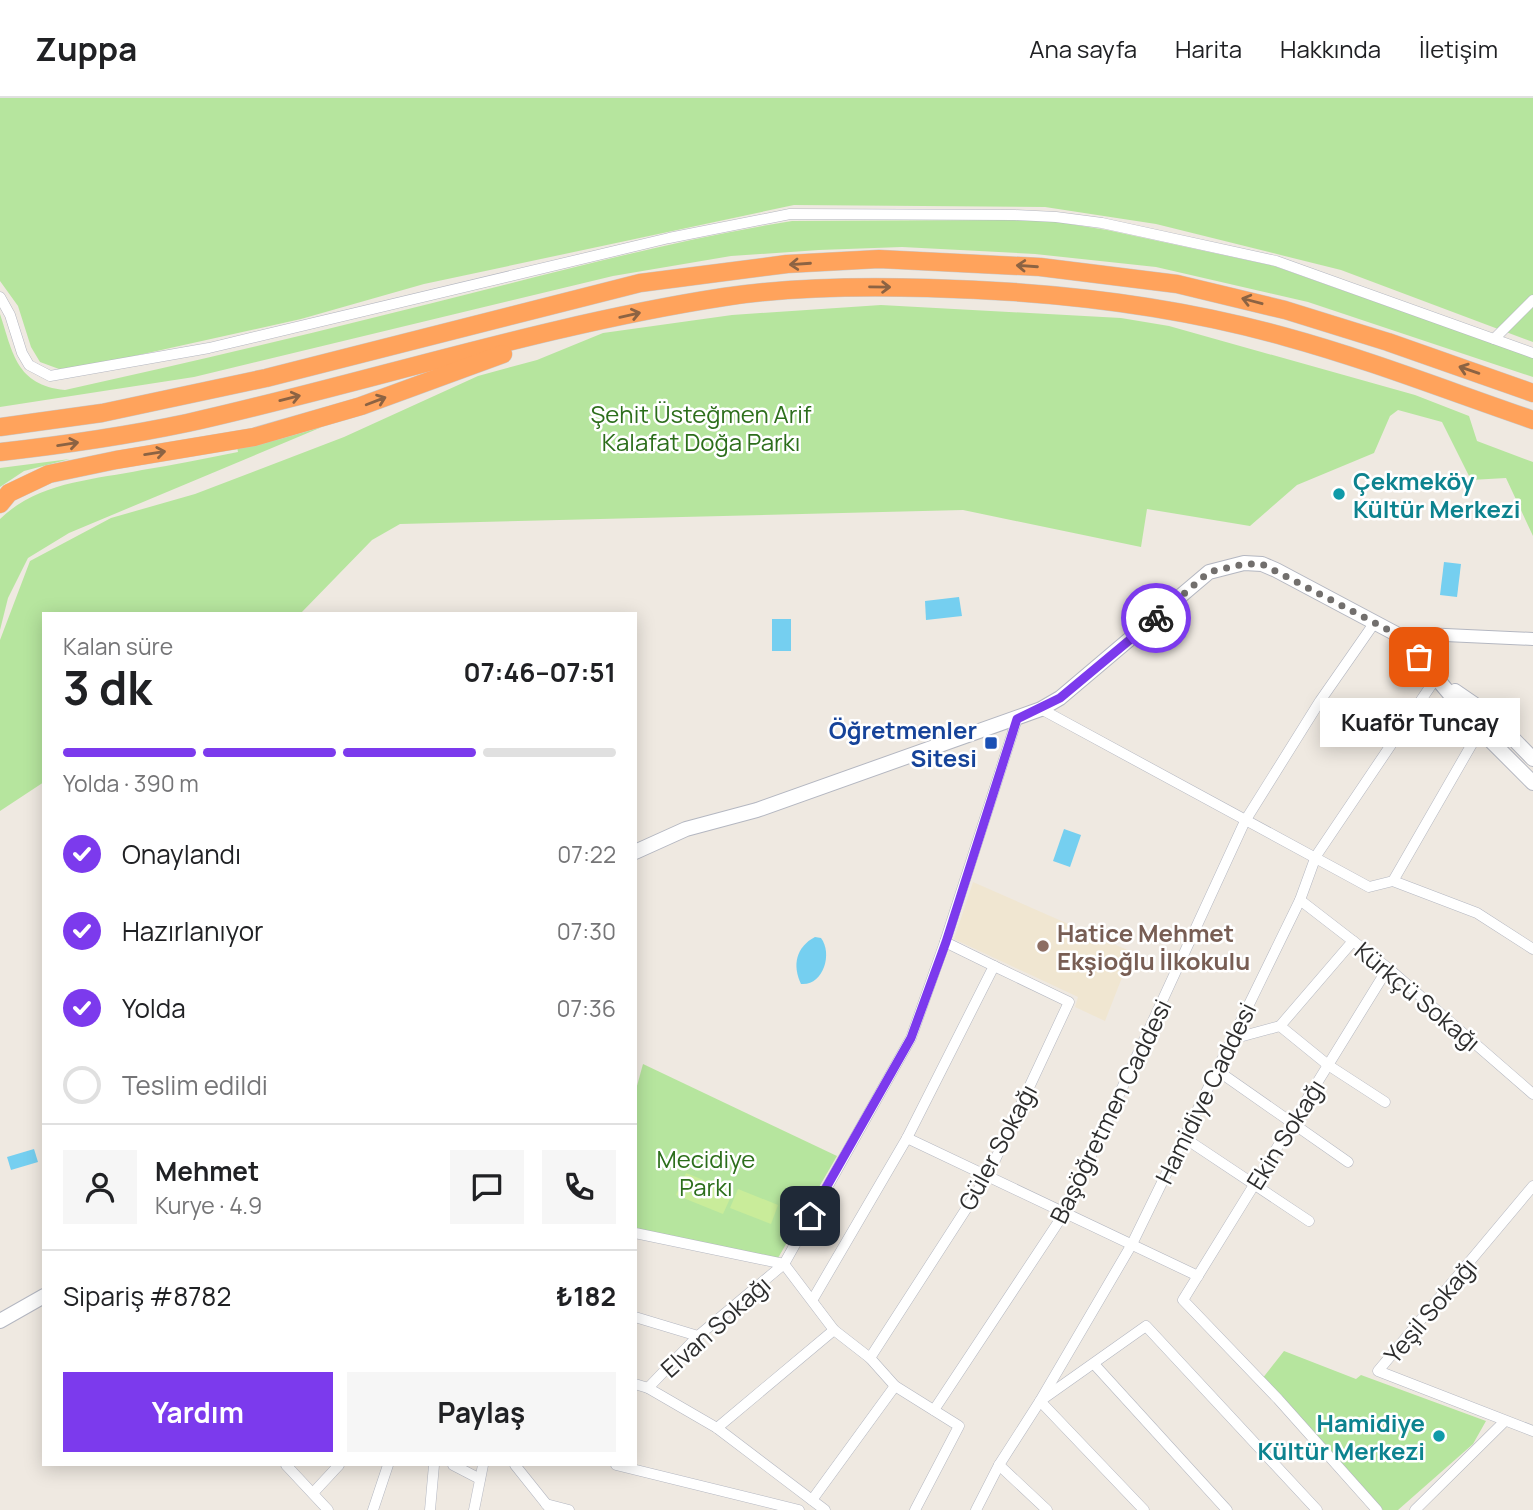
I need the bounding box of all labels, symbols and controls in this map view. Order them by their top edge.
text: Zuppa [35,26,137,71]
text: Ana sayfa [1029,32,1137,65]
text: Harita [1175,32,1242,65]
text: Hakkında [1280,32,1381,65]
text: İletişim [1419,32,1498,65]
one-way arrow [789,257,812,270]
one-way arrow [1016,259,1039,272]
one-way arrow [868,280,891,293]
one-way arrow [1241,294,1263,307]
one-way arrow [618,307,641,321]
one-way arrow [1458,363,1480,375]
one-way arrow [278,391,301,404]
one-way arrow [365,393,387,406]
park label: Şehit Üsteğmen Arif Kalafat Doğa Parkı [591,397,812,458]
one-way arrow [56,437,79,450]
one-way arrow [143,446,166,459]
place label: Çekmeköy Kültür Merkezi [1353,464,1520,525]
marker: Çekmeköy Kültür Merkezi [1331,486,1347,502]
courier [1121,583,1191,653]
icon: bike [1137,599,1175,637]
pin [1389,627,1449,687]
text: Kalan süre [63,630,173,662]
icon: bag [1400,638,1438,676]
text: 07:46–07:51 [464,654,616,690]
text: 3 dk [63,656,152,719]
callout: Kuaför Tuncay [1319,699,1519,748]
text: Kuaför Tuncay [1341,706,1499,738]
place label: Öğretmenler Sitesi [829,713,977,774]
marker: Öğretmenler Sitesi [983,735,999,751]
text: Yolda · 390 m [63,767,199,799]
icon: check [63,835,101,873]
text: Onaylandı [122,836,241,872]
text: 07:22 [557,838,616,870]
icon: check [63,912,101,950]
text: Hazırlanıyor [122,913,263,949]
text: 07:30 [557,915,616,947]
place label: Hatice Mehmet Ekşioğlu İlkokulu [1057,916,1250,977]
street label: Kürkçü Sokağı [1348,934,1488,1058]
marker: Hatice Mehmet Ekşioğlu İlkokulu [1035,938,1051,954]
icon: check [63,989,101,1027]
text: Yolda [122,990,186,1026]
text: 07:36 [557,992,616,1024]
street label: Başöğretmen Caddesi [1041,994,1179,1228]
street label: Hamidiye Caddesi [1147,997,1263,1189]
text: Teslim edildi [122,1067,268,1103]
street label: Ekin Sokağı [1238,1073,1332,1195]
street label: Güler Sokağı [950,1078,1044,1216]
park label: Mecidiye Parkı [657,1142,755,1203]
button: person [63,1150,137,1224]
button: chat [450,1150,524,1224]
button: phone [542,1150,616,1224]
text: Mehmet [155,1153,259,1189]
pin [780,1186,840,1246]
text: Kurye · 4.9 [155,1189,262,1221]
icon: home [791,1197,829,1235]
street label: Yeşil Sokağı [1376,1250,1484,1370]
street label: Elvan Sokağı [653,1268,777,1384]
text: Sipariş #8782 [63,1278,231,1314]
text: ₺182 [556,1278,616,1314]
button: Yardım [63,1372,333,1452]
button: Paylaş [347,1372,616,1452]
place label: Hamidiye Kültür Merkezi [1258,1406,1425,1467]
marker: Hamidiye Kültür Merkezi [1431,1428,1447,1444]

